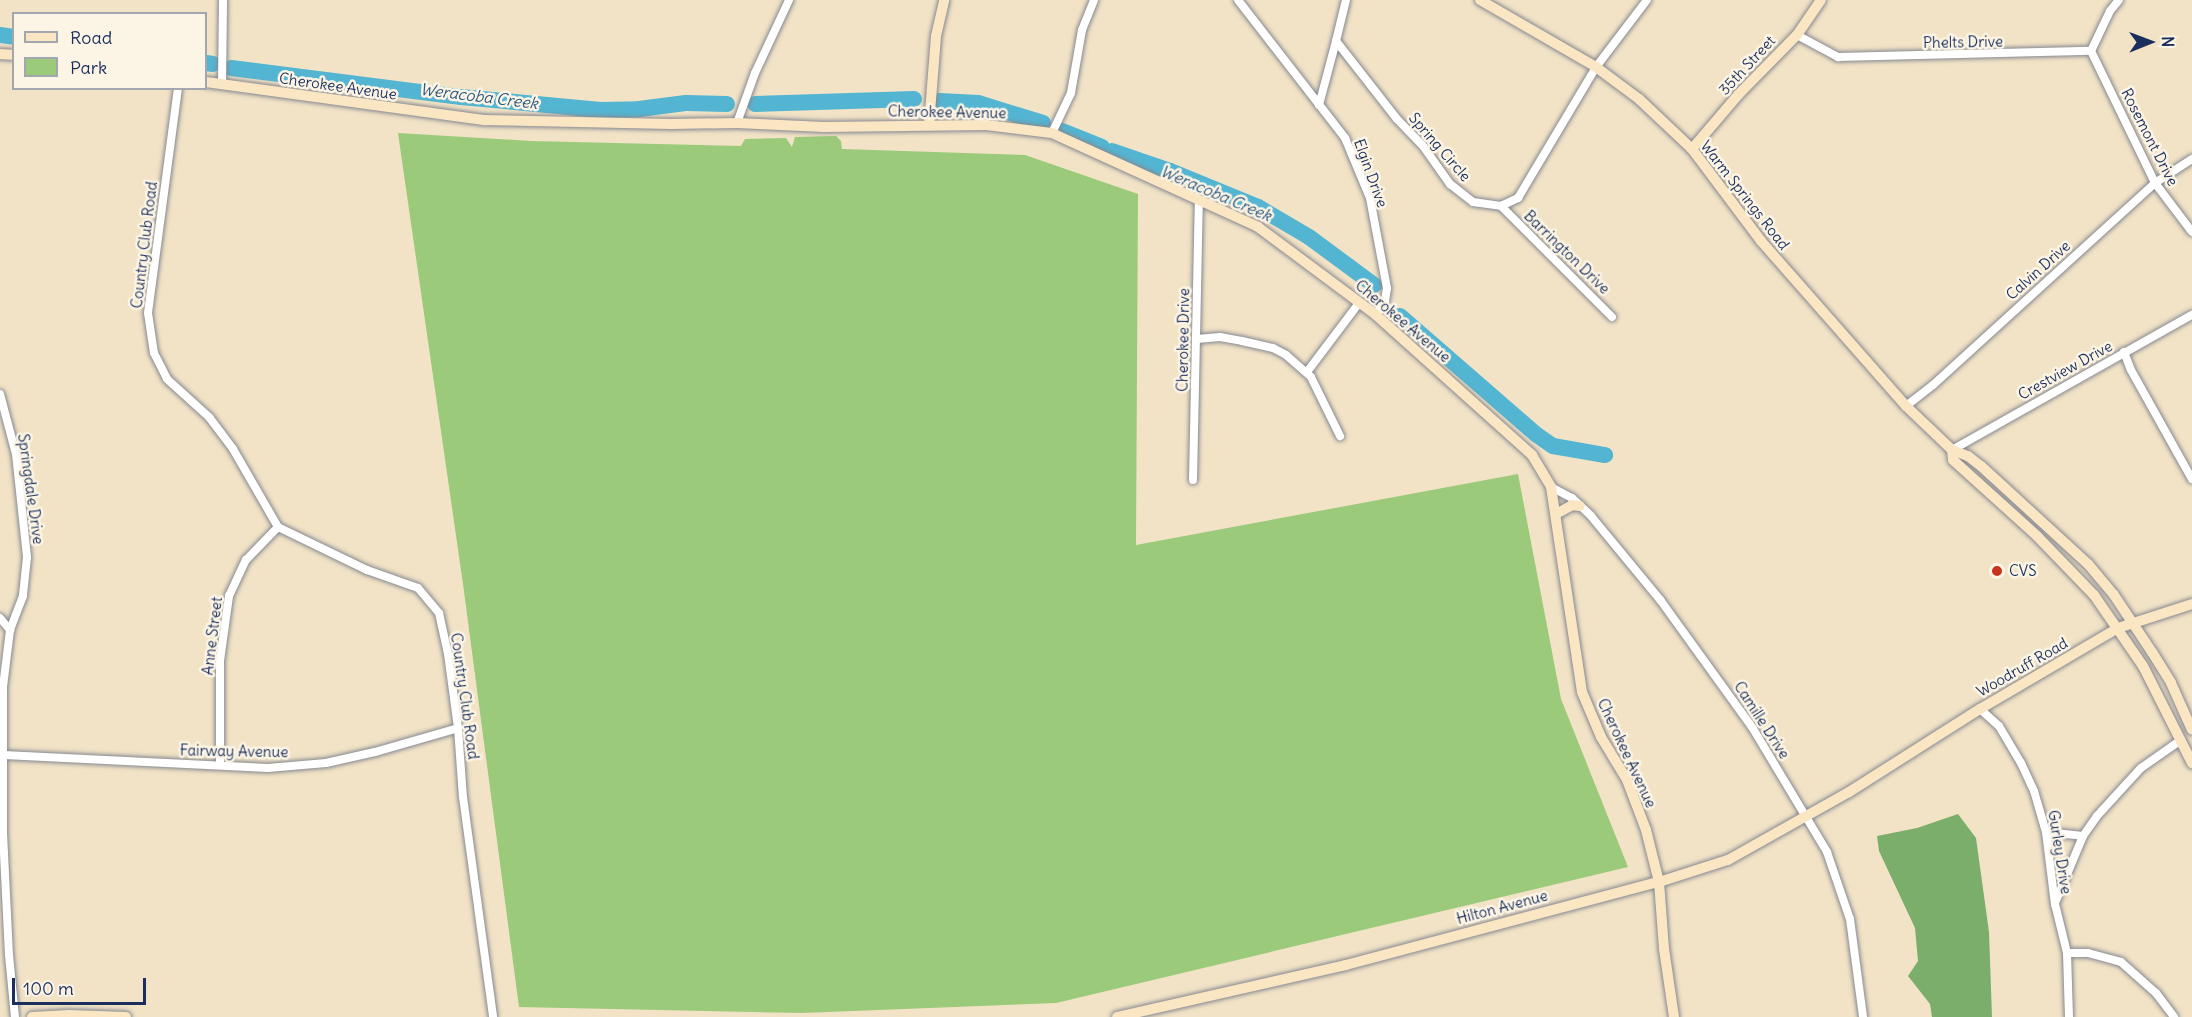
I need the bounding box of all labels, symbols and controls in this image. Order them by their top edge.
legend [12,12,207,90]
north arrow [2120,12,2180,72]
text: Road [70,26,112,49]
street label: 35th Street [1715,32,1779,98]
street label: Phelts Drive [1923,32,2003,52]
text: N [2158,36,2178,47]
text: Park [70,56,107,79]
street label: Cherokee Avenue [278,69,398,103]
water label: Weracoba Creek [419,79,539,113]
street label: Rosemont Drive [2118,85,2182,189]
street label: Cherokee Avenue [888,102,1006,122]
street label: Spring Circle [1405,109,1475,185]
street label: Elgin Drive [1350,136,1392,210]
street label: Warm Springs Road [1697,137,1793,253]
water label: Weracoba Creek [1158,161,1274,225]
street label: Country Club Road [127,181,161,309]
street label: Barrington Drive [1520,207,1614,297]
street label: Calvin Drive [2002,237,2074,303]
street label: Cherokee Avenue [1352,276,1454,366]
street label: Cherokee Drive [1173,288,1193,392]
street label: Crestview Drive [2015,337,2115,403]
street label: Springdale Drive [14,433,48,545]
place label: CVS [2009,562,2037,580]
marker: CVS [1990,564,2004,578]
street label: Anne Street [198,596,226,676]
street label: Country Club Road [447,631,483,761]
street label: Woodruff Road [1973,634,2071,700]
street label: Camille Drive [1730,678,1794,762]
street label: Cherokee Avenue [1594,695,1660,811]
street label: Fairway Avenue [180,741,288,761]
street label: Gurley Drive [2044,809,2076,895]
street label: Hilton Avenue [1455,886,1549,928]
scale bar [15,966,148,1004]
text: 100 m [23,977,74,1000]

